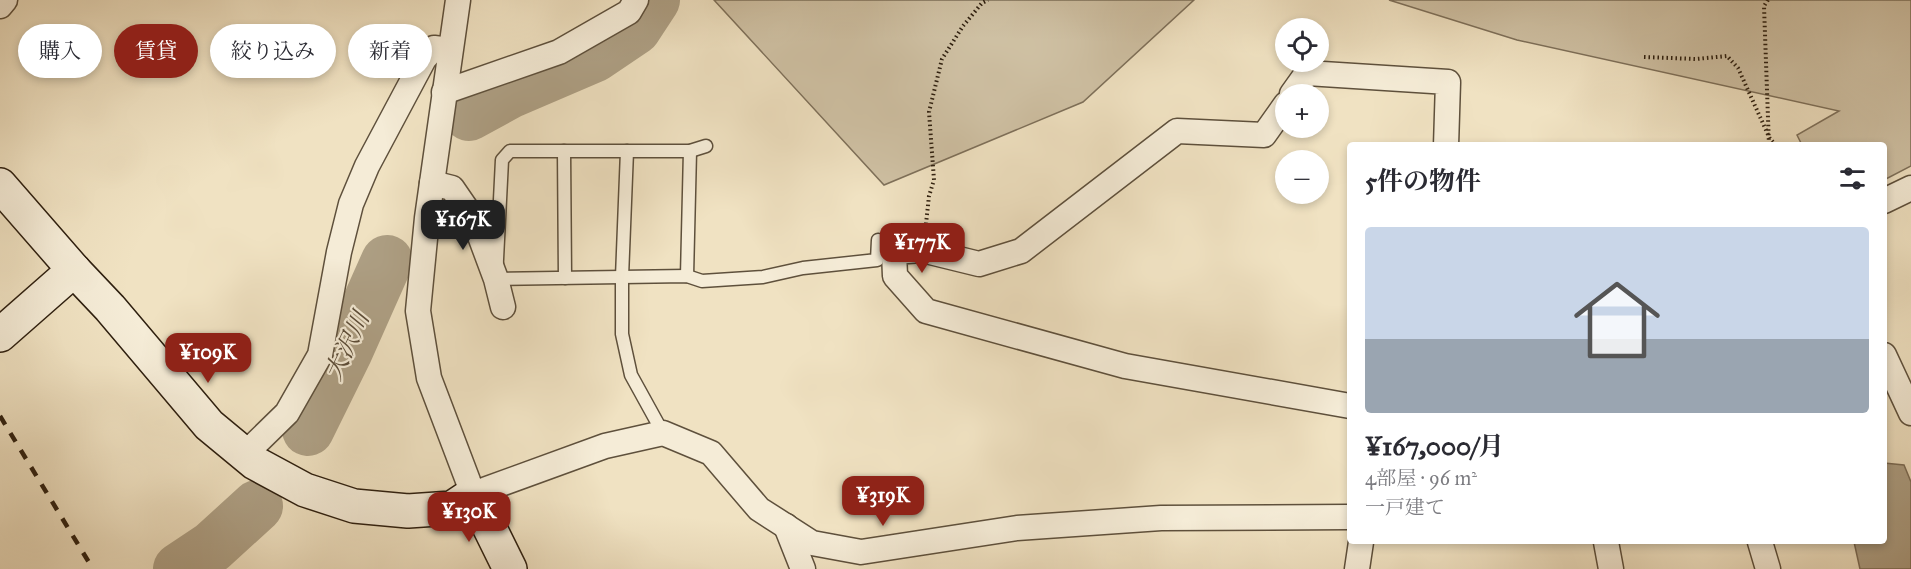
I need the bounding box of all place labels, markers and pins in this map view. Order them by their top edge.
pin: ¥167K [421,200,505,251]
pin: ¥177K [880,223,964,274]
pin: ¥109K [166,333,250,384]
pin: ¥319K [841,476,925,527]
pin: ¥130K [427,492,511,543]

